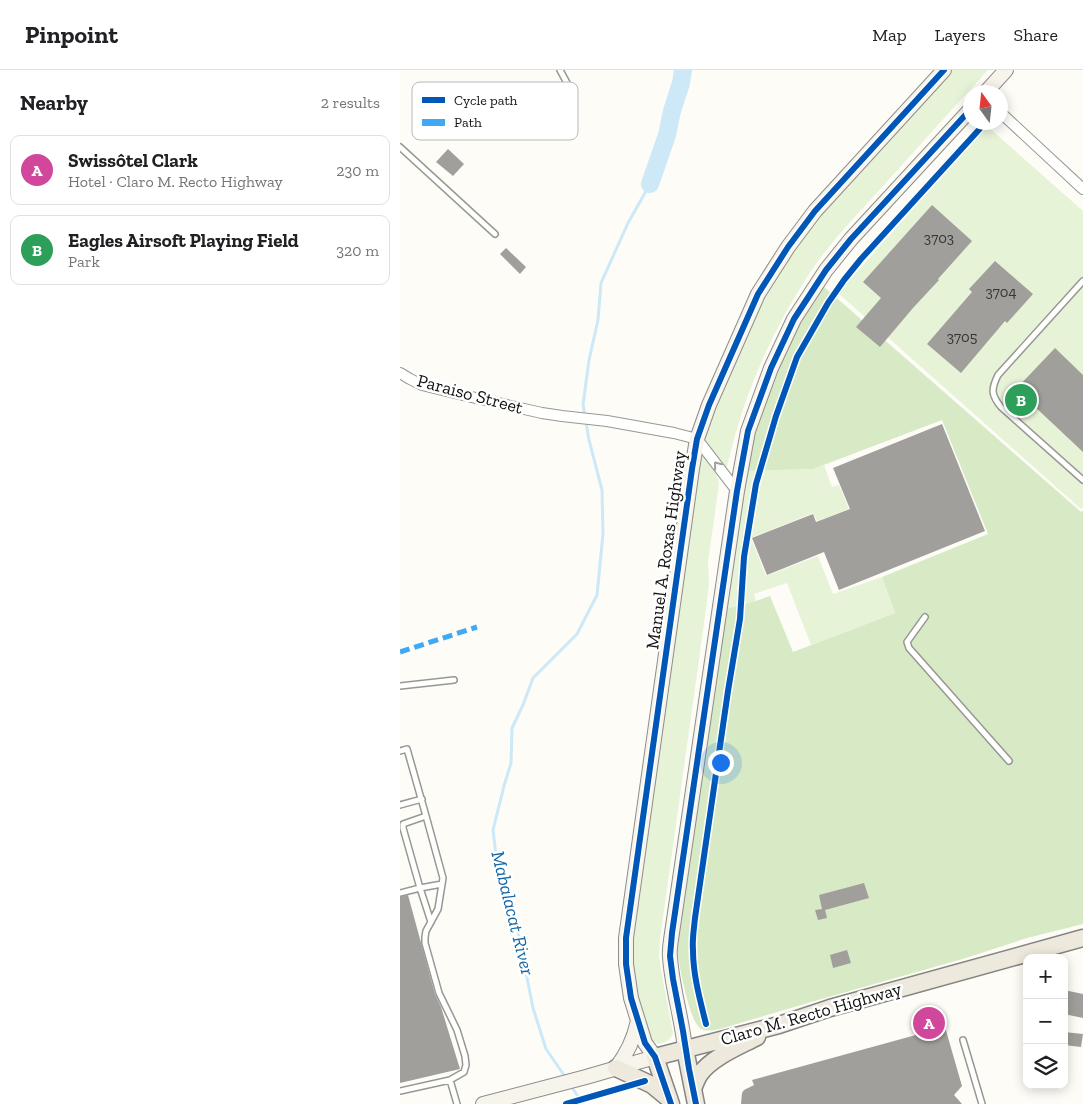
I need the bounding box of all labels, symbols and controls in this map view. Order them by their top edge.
text: Pinpoint [25,20,118,49]
text: Map [872,24,907,46]
text: Layers [935,24,986,46]
text: Share [1014,24,1058,46]
legend [412,82,578,140]
north arrow [963,85,1008,130]
text: Nearby [20,90,88,115]
text: Cycle path [454,92,518,109]
text: 2 results [321,93,380,112]
text: Path [454,114,482,131]
text: Swissôtel Clark [68,149,198,172]
text: A [32,161,43,180]
text: 230 m [336,161,379,180]
text: Hotel · Claro M. Recto Highway [68,172,283,191]
text: Eagles Airsoft Playing Field [68,229,299,252]
house number: 3703 [924,229,954,247]
text: B [32,241,42,260]
text: 320 m [336,241,379,260]
text: Park [68,252,100,271]
house number: 3704 [985,283,1017,301]
house number: 3705 [947,328,978,346]
street label: Paraiso Street [415,369,526,419]
pin: B [1005,381,1037,419]
street label: Manuel A. Roxas Highway [641,448,691,651]
one-way arrow [714,461,723,471]
your location [708,750,734,776]
water label: Mabalacat River [486,848,540,978]
map controls [1023,954,1068,1089]
button: + [1023,954,1068,999]
street label: Claro M. Recto Highway [718,977,905,1050]
button: − [1023,999,1068,1044]
pin: A [913,1004,945,1042]
button: layers [1023,1044,1068,1089]

